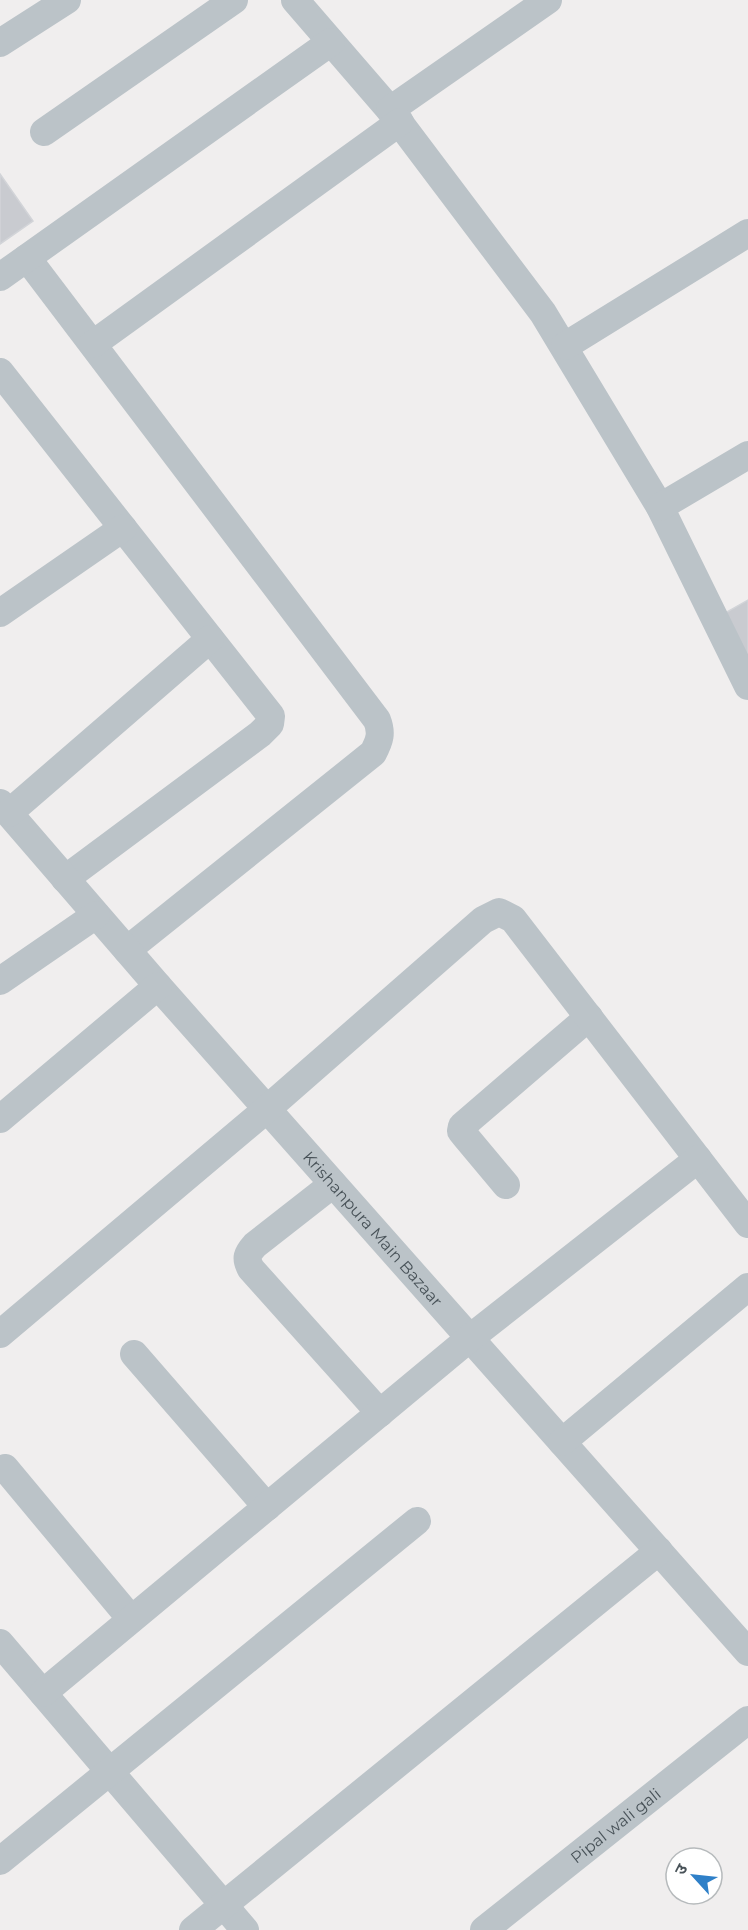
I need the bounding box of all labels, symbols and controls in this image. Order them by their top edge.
street label: Krishanpura Main Bazaar [299,1148,446,1311]
street label: Pipal wali gali [567,1784,665,1867]
north arrow [664,1846,724,1906]
text: उ [670,1860,692,1878]

